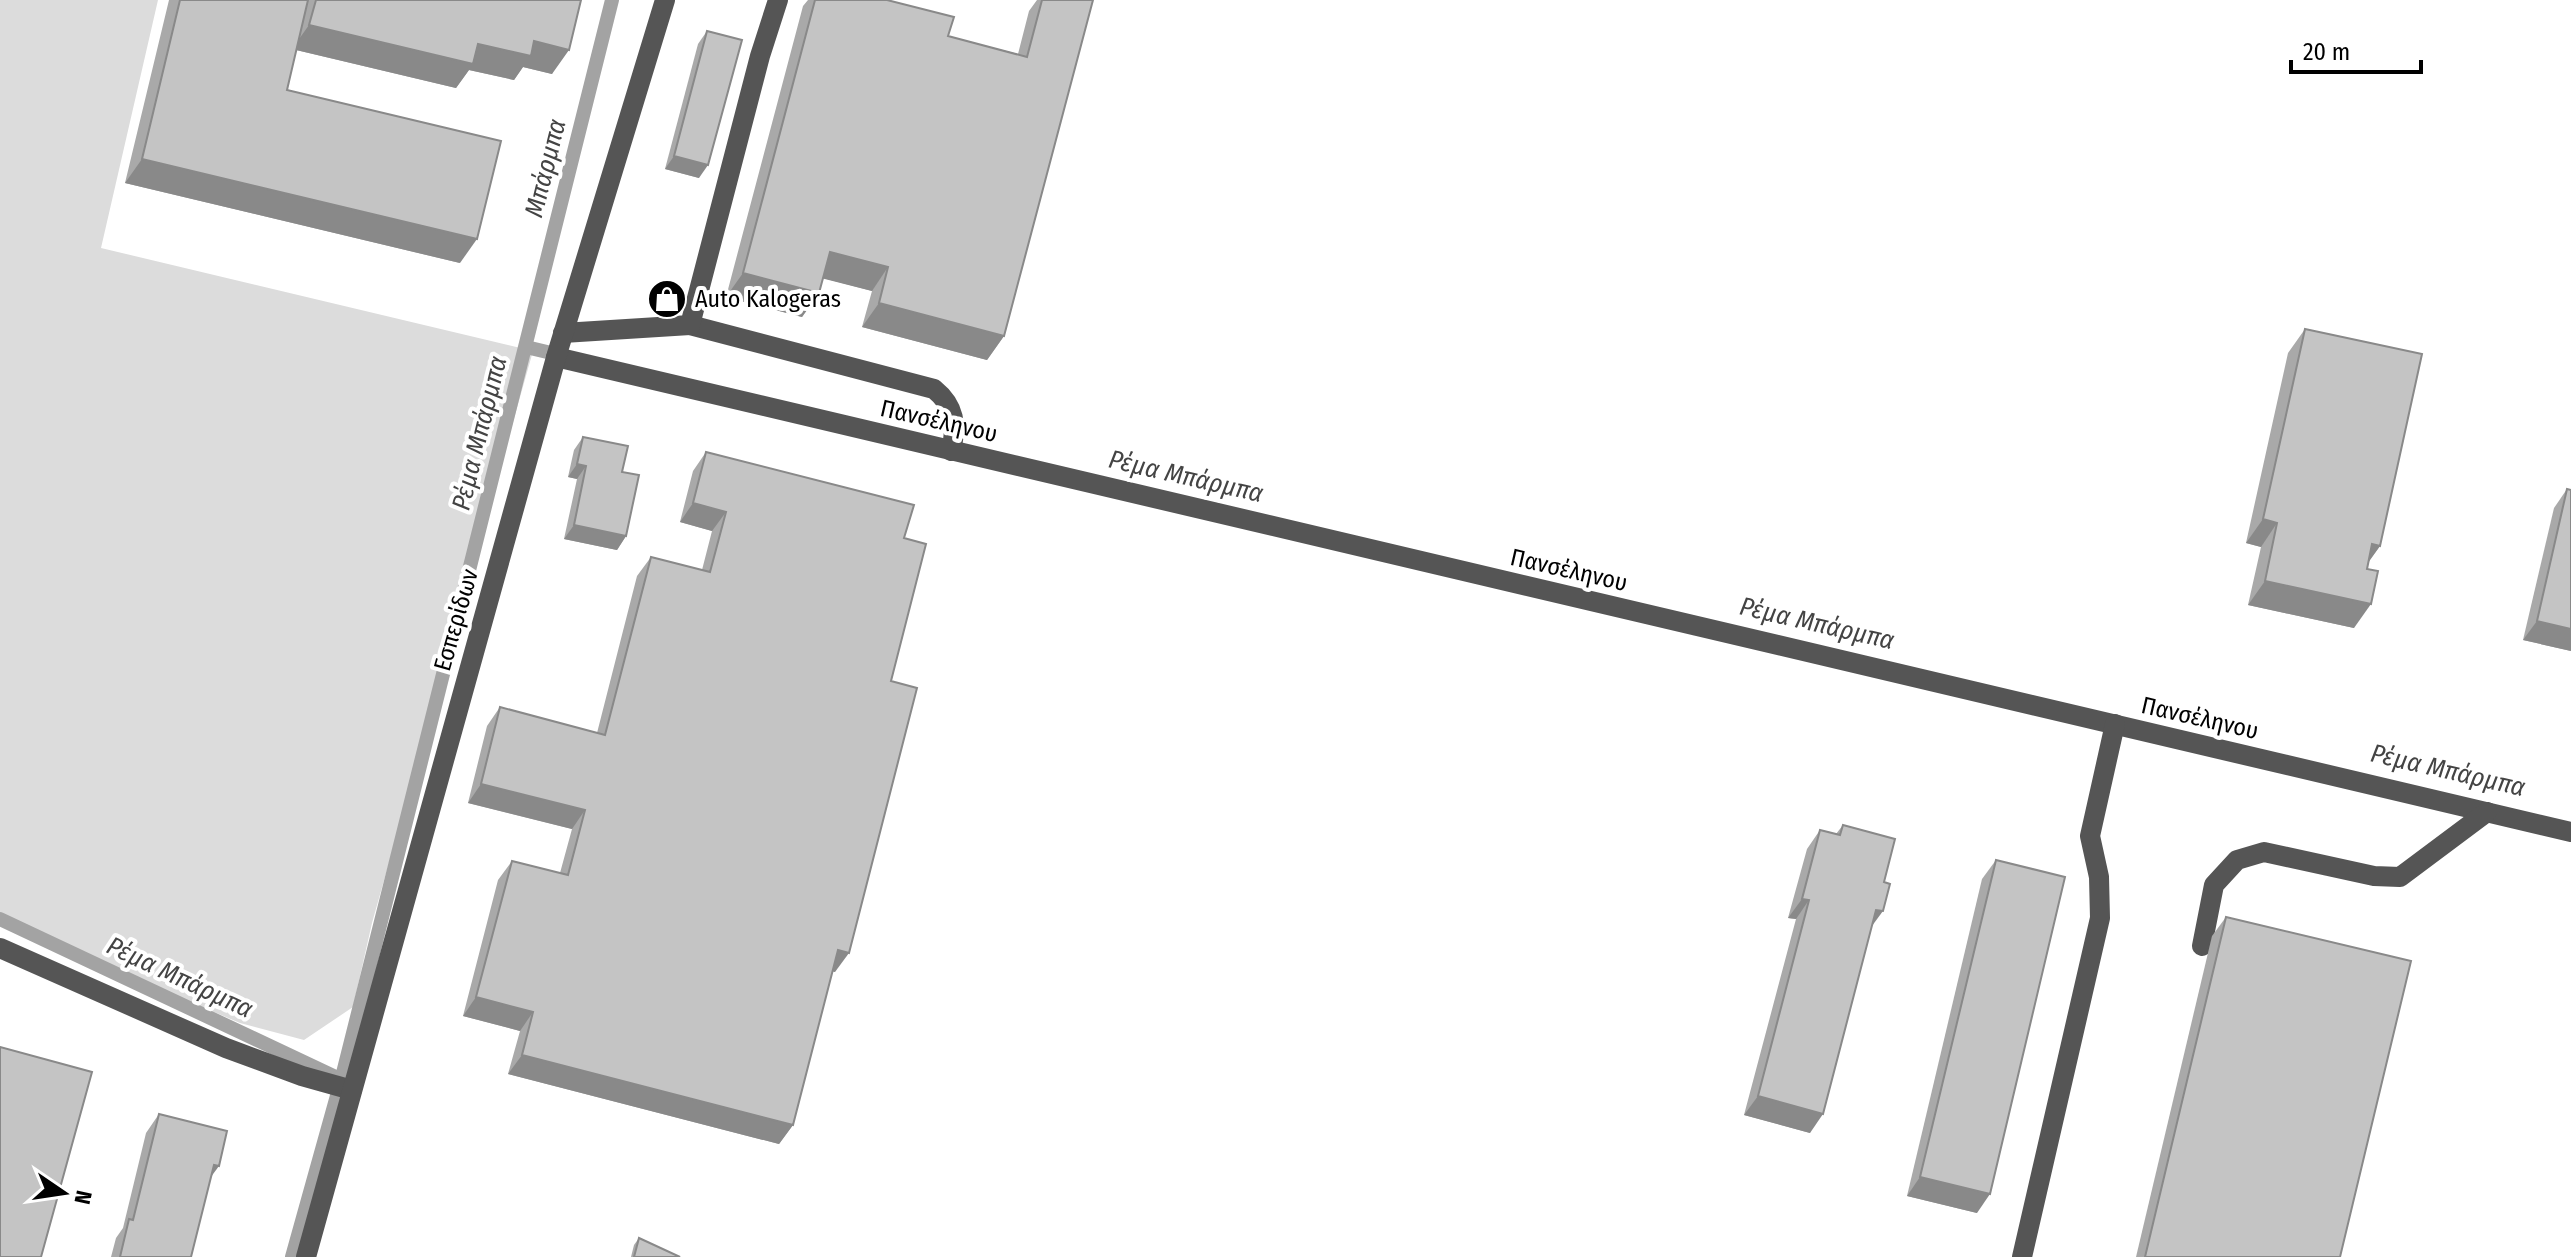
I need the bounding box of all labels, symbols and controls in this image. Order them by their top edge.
scale bar [2291,24,2421,74]
text: 20 m [2303,38,2350,66]
water label: Μπάρμπα [518,116,573,220]
shop icon: Auto Kalogeras [646,278,688,320]
place label: Auto Kalogeras [695,285,841,313]
water label: Ρέμα Μπάρμπα [445,353,514,513]
street label: Πανσέληνου [878,394,1000,448]
water label: Ρέμα Μπάρμπα [1106,444,1266,509]
street label: Πανσέληνου [1508,543,1630,597]
street label: Εσπερίδων [428,565,484,674]
water label: Ρέμα Μπάρμπα [1737,591,1897,656]
street label: Πανσέληνου [2139,691,2261,745]
water label: Ρέμα Μπάρμπα [2368,738,2528,803]
water label: Ρέμα Μπάρμπα [102,930,258,1025]
north arrow [24,1153,104,1233]
text: N [68,1188,98,1207]

